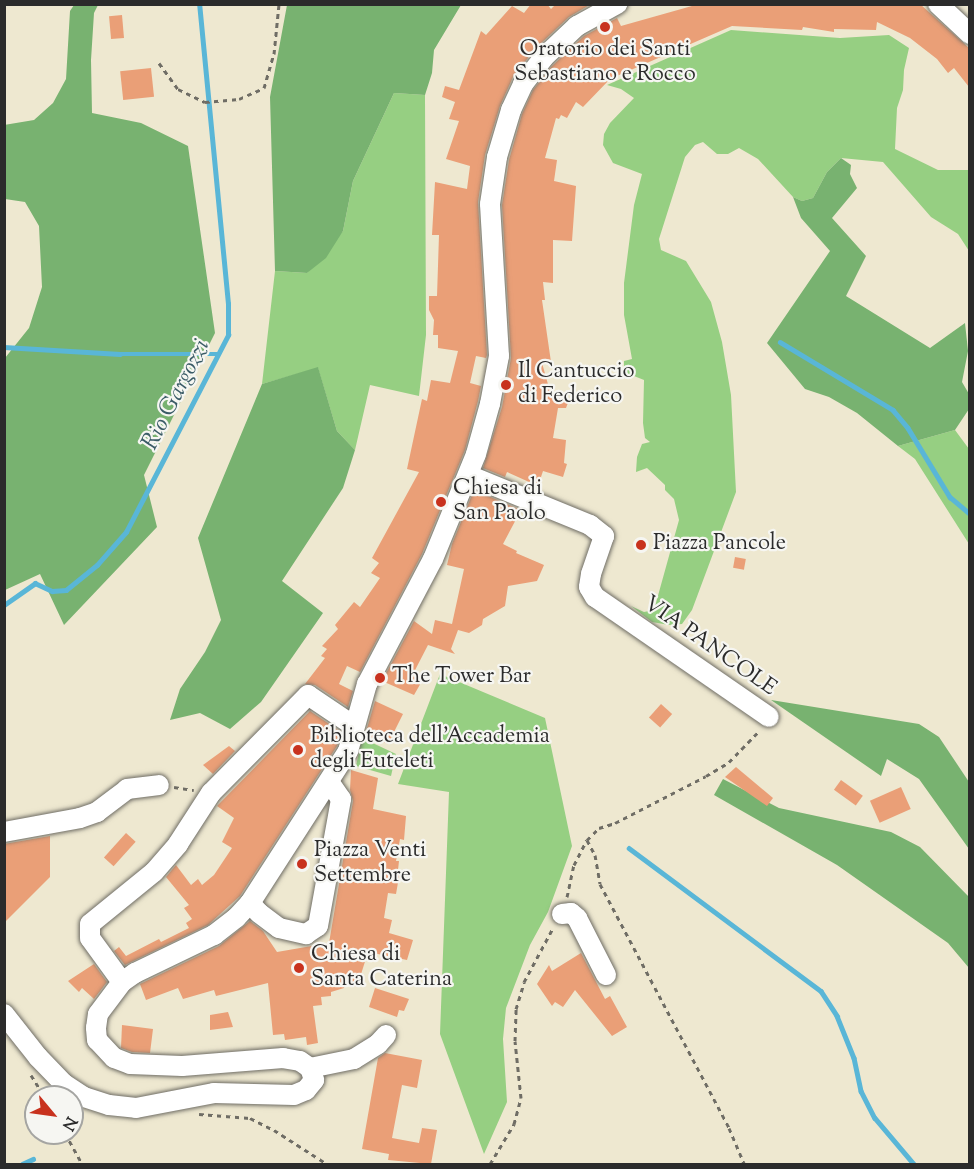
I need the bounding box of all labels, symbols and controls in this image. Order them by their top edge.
marker: Oratorio dei Santi Sebastiano e Rocco [598,20,612,34]
place label: Oratorio dei Santi Sebastiano e Rocco [514,37,696,88]
water label: Rio Gargozzi [137,335,217,455]
place label: Il Cantuccio di Federico [518,359,635,410]
marker: Il Cantuccio di Federico [499,378,513,392]
place label: Chiesa di San Paolo [453,476,546,528]
marker: Chiesa di San Paolo [434,495,448,509]
place label: Piazza Pancole [653,532,786,558]
marker: Piazza Pancole [634,538,648,552]
street label: VIA PANCOLE [637,591,781,703]
place label: The Tower Bar [392,665,531,691]
marker: The Tower Bar [373,671,387,685]
place label: Biblioteca dell'Accademia degli Euteleti [310,724,550,776]
marker: Biblioteca dell'Accademia degli Euteleti [291,743,305,757]
place label: Piazza Venti Settembre [314,838,426,890]
marker: Piazza Venti Settembre [295,857,309,871]
place label: Chiesa di Santa Caterina [311,942,452,993]
marker: Chiesa di Santa Caterina [292,961,306,975]
north arrow [24,1085,84,1145]
text: N [55,1112,82,1134]

